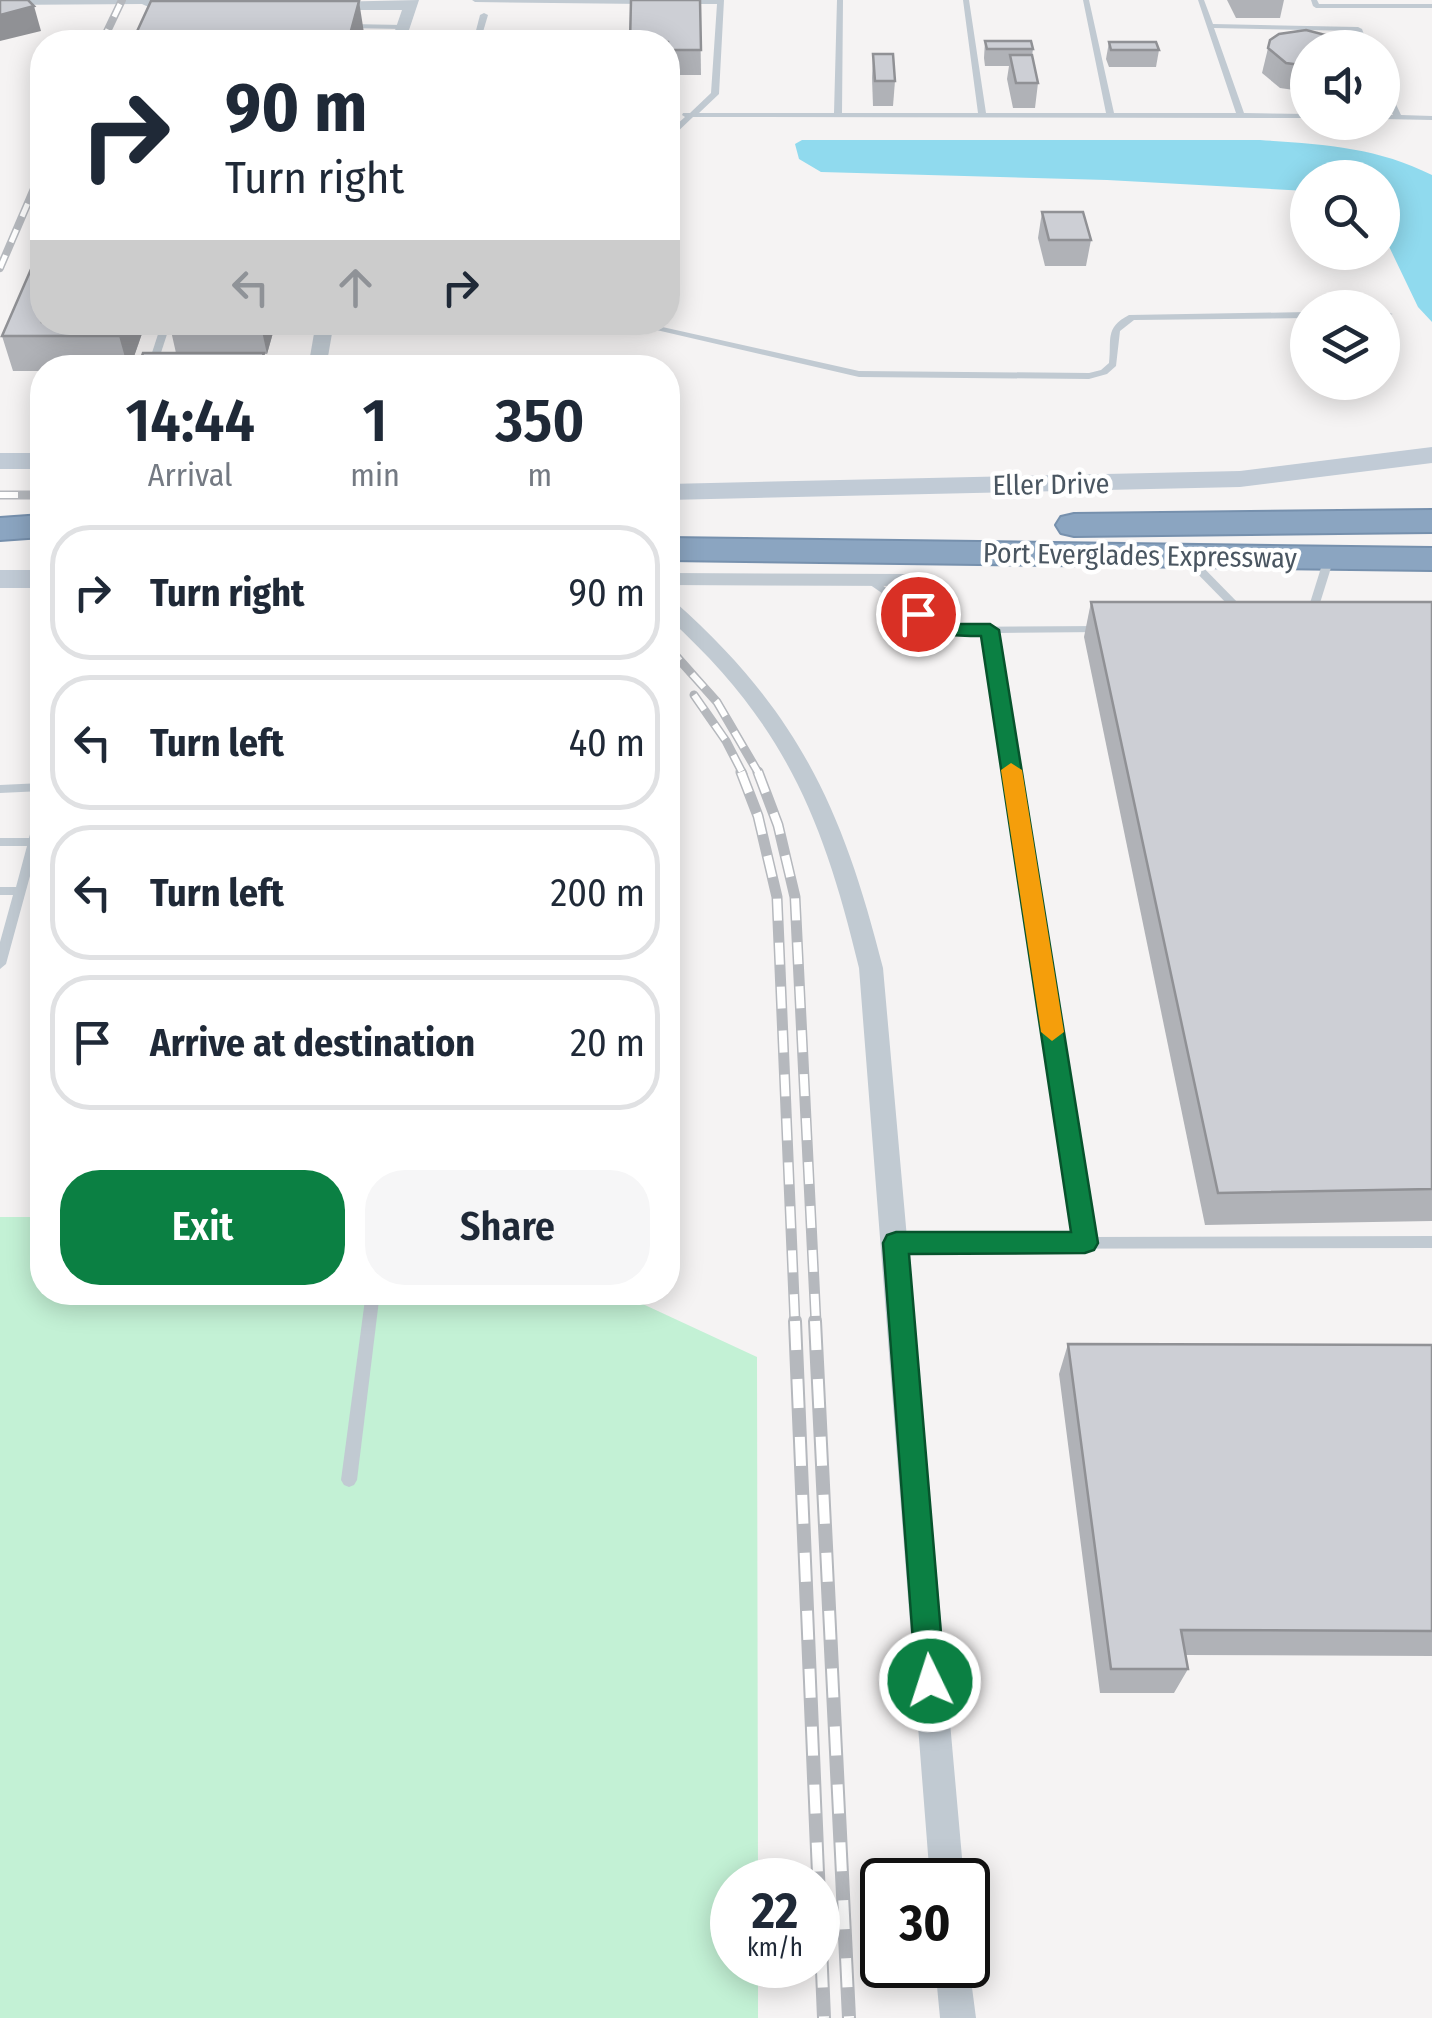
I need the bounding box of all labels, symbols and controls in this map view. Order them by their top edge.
map controls [1290,30,1400,400]
button: sound [1290,30,1400,140]
text: 90 m [225,66,367,150]
icon: right [60,70,190,200]
text: Turn right [225,151,404,205]
button: search [1290,160,1400,270]
icon: left [223,260,278,315]
icon: ahead [328,260,383,315]
icon: right [433,260,488,315]
button: layers [1290,290,1400,400]
text: 14:44 [125,385,255,457]
text: 1 [363,385,388,457]
text: 350 [495,385,585,457]
text: Arrival [148,456,233,494]
text: min [350,456,400,494]
text: m [528,456,552,494]
street label: Eller Drive [992,467,1110,502]
street label: Port Everglades Expressway [983,536,1298,575]
icon: right [65,565,120,620]
text: Turn right [150,570,304,616]
text: 90 m [569,570,645,616]
pin [876,572,961,657]
icon: arrive [891,587,946,642]
icon: left [65,715,120,770]
text: Turn left [150,720,284,766]
text: 40 m [569,720,645,766]
icon: left [65,865,120,920]
text: Turn left [150,870,284,916]
text: 200 m [550,870,645,916]
icon: arrive [65,1015,120,1070]
text: Arrive at destination [150,1020,475,1066]
text: 20 m [570,1020,645,1066]
button: Exit [60,1170,345,1285]
button: Share [365,1170,650,1285]
position arrow [878,1629,982,1733]
speed limit sign: 30 [860,1858,990,1988]
text: 22 [752,1881,798,1941]
text: km/h [747,1933,803,1963]

